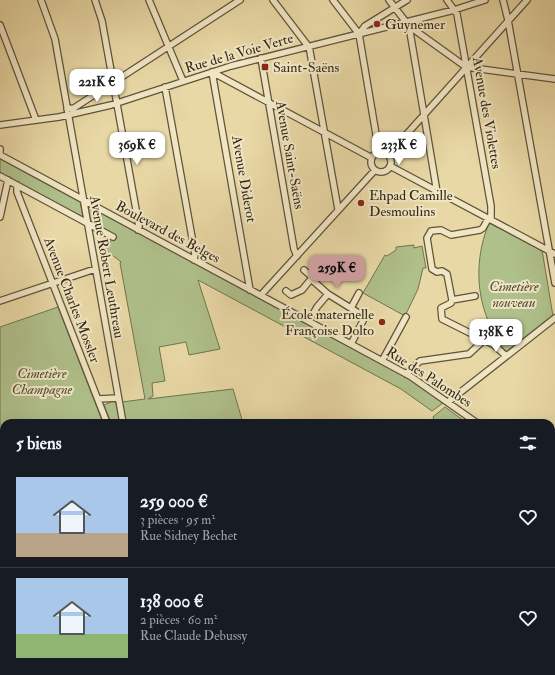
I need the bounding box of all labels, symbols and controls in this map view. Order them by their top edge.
place label: Guynemer [385,16,446,34]
marker: Guynemer [372,19,382,29]
street label: Rue de la Voie Verte [183,29,295,77]
street label: Avenue des Violettes [469,55,505,170]
place label: Saint-Saëns [273,59,339,76]
marker: Saint-Saëns [260,62,270,72]
pin: 221K € [64,69,130,103]
text: 221K € [78,74,116,90]
street label: Avenue Saint-Saëns [272,98,308,211]
pin: 369K € [104,132,170,166]
pin: 233K € [366,132,432,166]
street label: Avenue Diderot [228,133,260,224]
text: 369K € [118,137,156,153]
text: 233K € [381,137,417,153]
place label: Ehpad Camille Desmoulins [369,187,453,220]
street label: Avenue Robert Leuthreau [86,193,128,340]
street label: Boulevard des Belges [113,197,223,267]
marker: Ehpad Camille Desmoulins [356,198,366,208]
street label: Avenue Charles Mossler [40,234,104,366]
pin: 259K € [304,255,370,289]
text: 259K € [318,260,356,276]
park label: Cimetière nouveau [489,278,539,311]
place label: École maternelle Françoise Dolto [281,306,374,339]
marker: École maternelle Françoise Dolto [377,317,387,327]
pin: 138K € [463,319,529,353]
text: 138K € [478,324,514,340]
street label: Rue des Palombes [383,343,475,411]
park label: Cimetière Champagne [12,365,73,398]
icon: filters [517,432,539,454]
text: 5 biens [16,433,61,454]
text: 259 000 € [140,491,208,512]
icon: home [48,493,96,541]
icon: heart [517,506,539,528]
text: 3 pièces · 95 m² [140,512,215,528]
text: Rue Sidney Bechet [140,528,237,544]
text: 138 000 € [140,591,204,612]
icon: home [48,594,96,642]
icon: heart [517,607,539,629]
text: 2 pièces · 60 m² [140,612,218,628]
text: Rue Claude Debussy [140,628,247,644]

